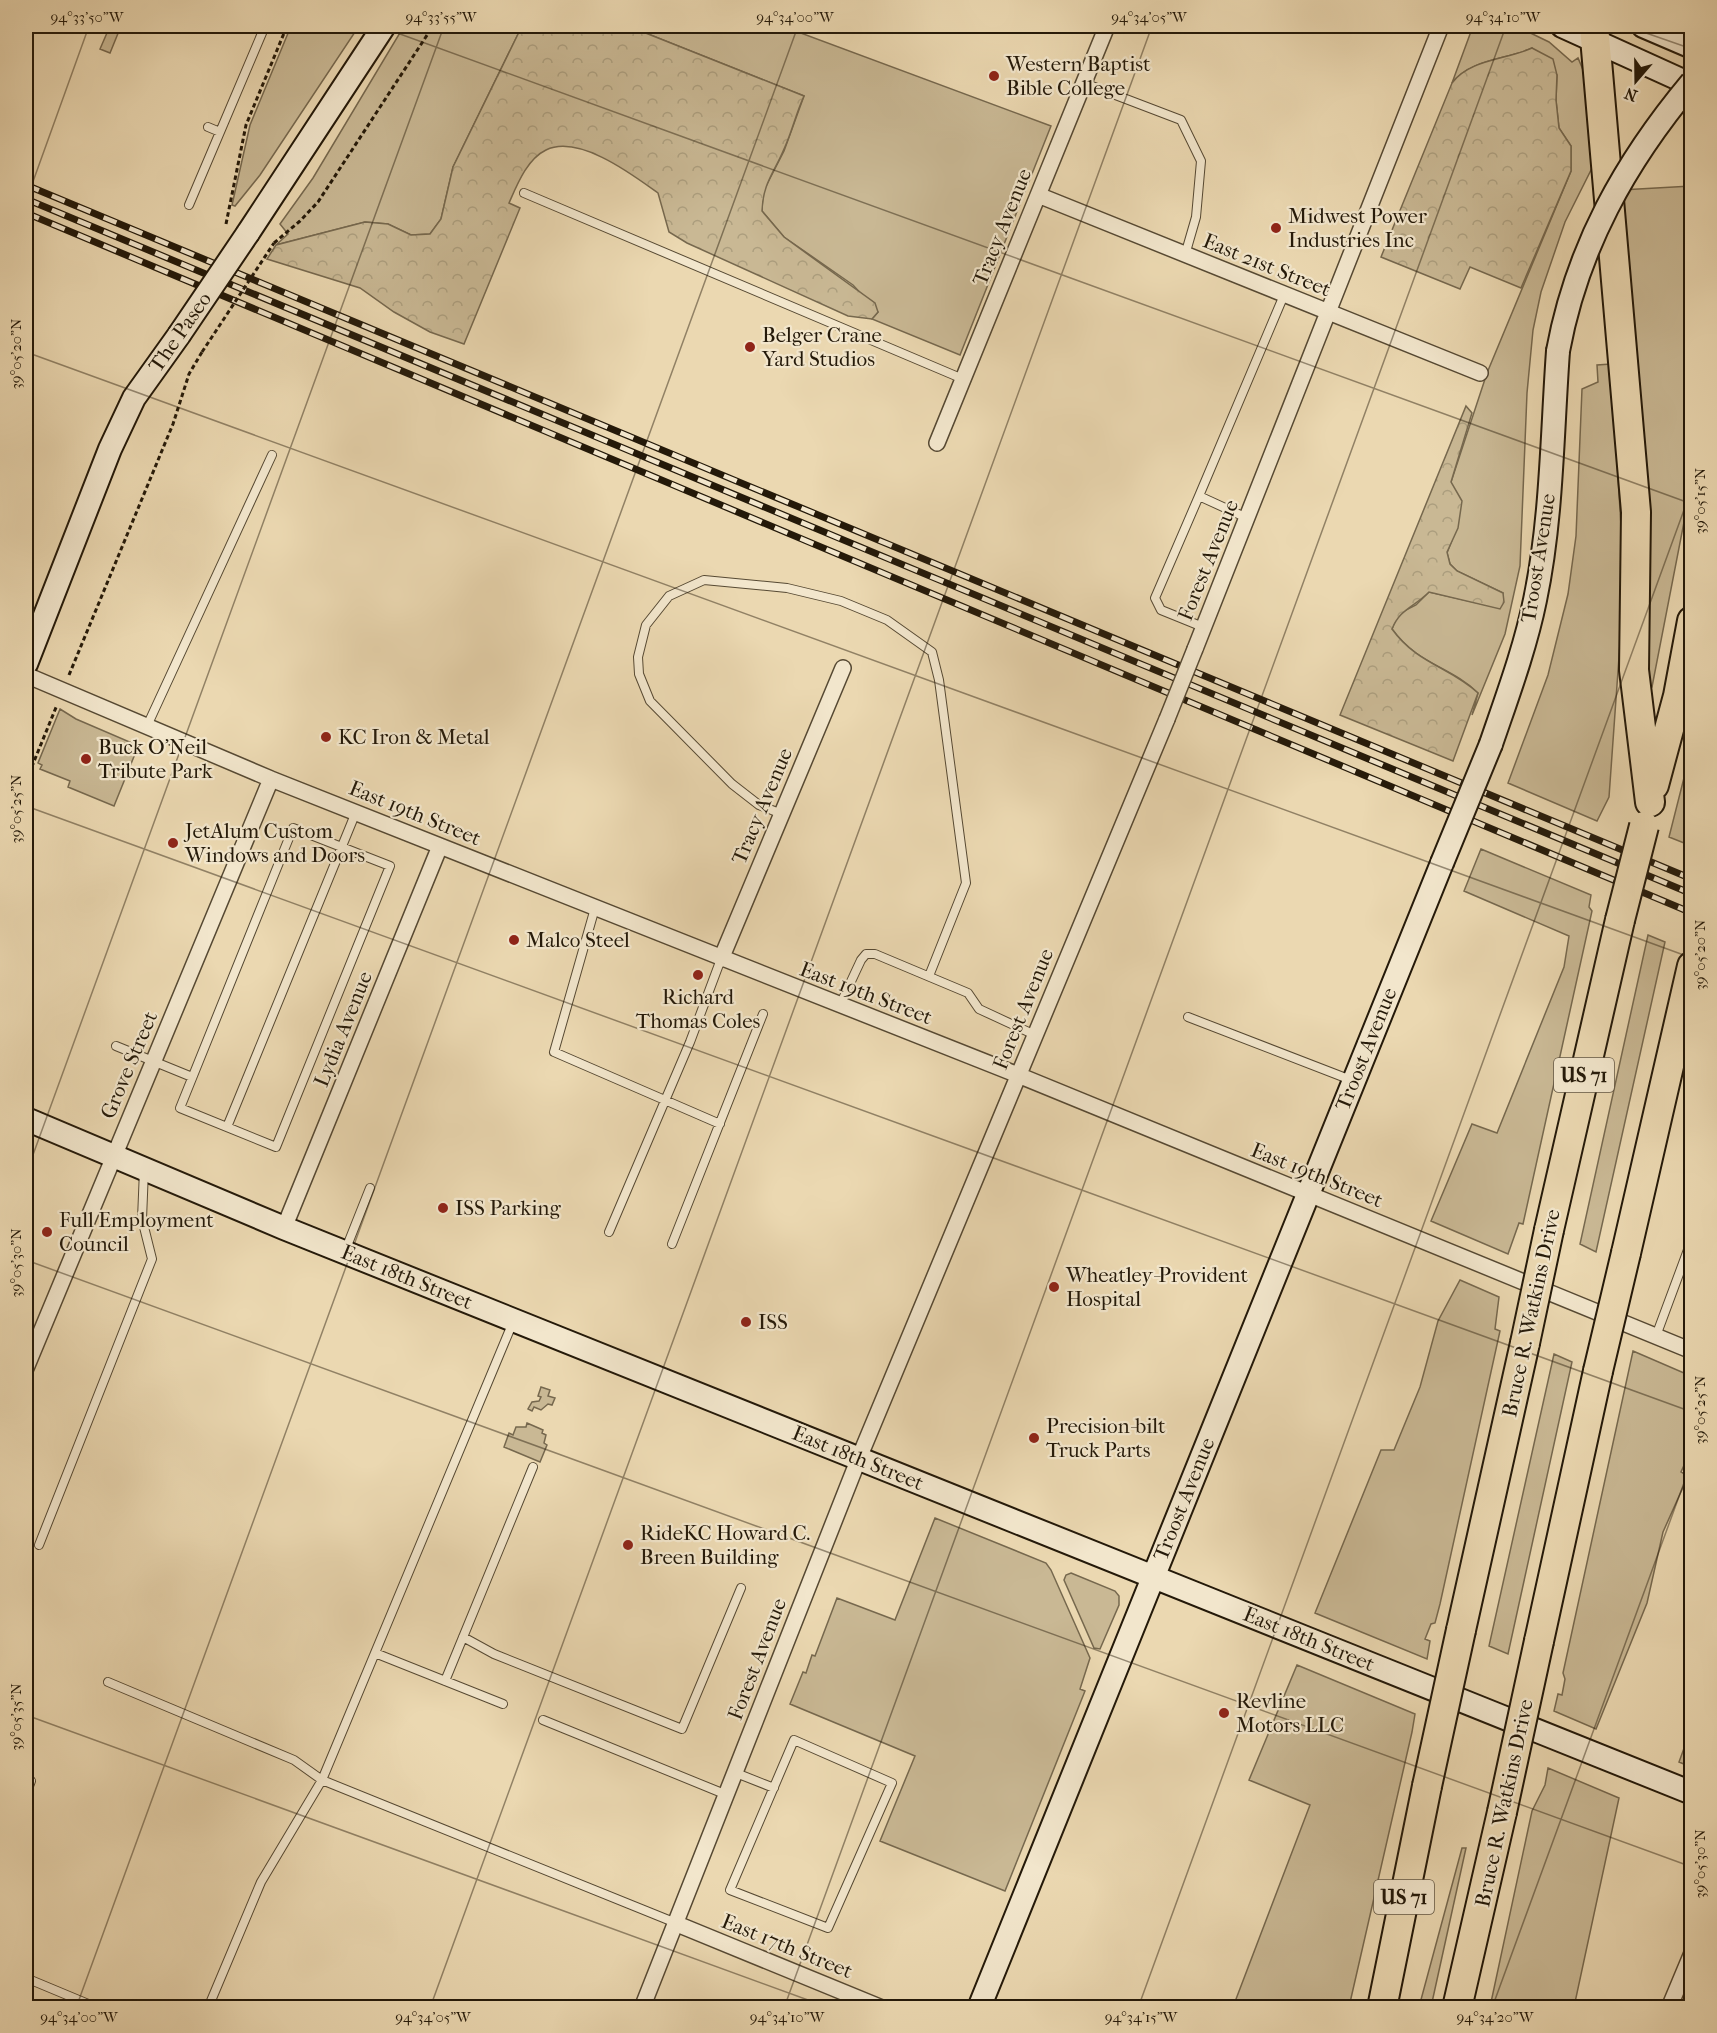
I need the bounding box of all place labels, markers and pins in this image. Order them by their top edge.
place label: Western Baptist Bible College [1005,52,1151,100]
marker: Western Baptist Bible College [987,69,1001,83]
place label: Midwest Power Industries Inc [1288,204,1427,252]
marker: Midwest Power Industries Inc [1269,221,1283,235]
place label: Belger Crane Yard Studios [761,323,882,371]
marker: Belger Crane Yard Studios [743,340,757,354]
place label: KC Iron & Metal [338,725,490,749]
marker: KC Iron & Metal [319,730,333,744]
place label: Buck O'Neil Tribute Park [98,735,213,783]
marker: Buck O'Neil Tribute Park [79,752,93,766]
place label: JetAlum Custom Windows and Doors [183,819,365,867]
marker: JetAlum Custom Windows and Doors [166,836,180,850]
place label: Malco Steel [526,928,630,952]
marker: Malco Steel [507,933,521,947]
marker: Richard Thomas Coles [691,968,705,982]
place label: Richard Thomas Coles [636,985,761,1033]
place label: ISS Parking [455,1196,562,1220]
marker: ISS Parking [436,1201,450,1215]
place label: Full Employment Council [59,1208,214,1256]
marker: Full Employment Council [40,1225,54,1239]
place label: Wheatley-Provident Hospital [1065,1263,1248,1311]
marker: Wheatley-Provident Hospital [1047,1280,1061,1294]
place label: ISS [758,1310,788,1334]
marker: ISS [739,1315,753,1329]
place label: Precision-bilt Truck Parts [1046,1414,1166,1462]
marker: Precision-bilt Truck Parts [1027,1431,1041,1445]
place label: RideKC Howard C. Breen Building [640,1521,810,1569]
marker: RideKC Howard C. Breen Building [621,1538,635,1552]
place label: Revline Motors LLC [1236,1689,1344,1737]
marker: Revline Motors LLC [1217,1706,1231,1720]

